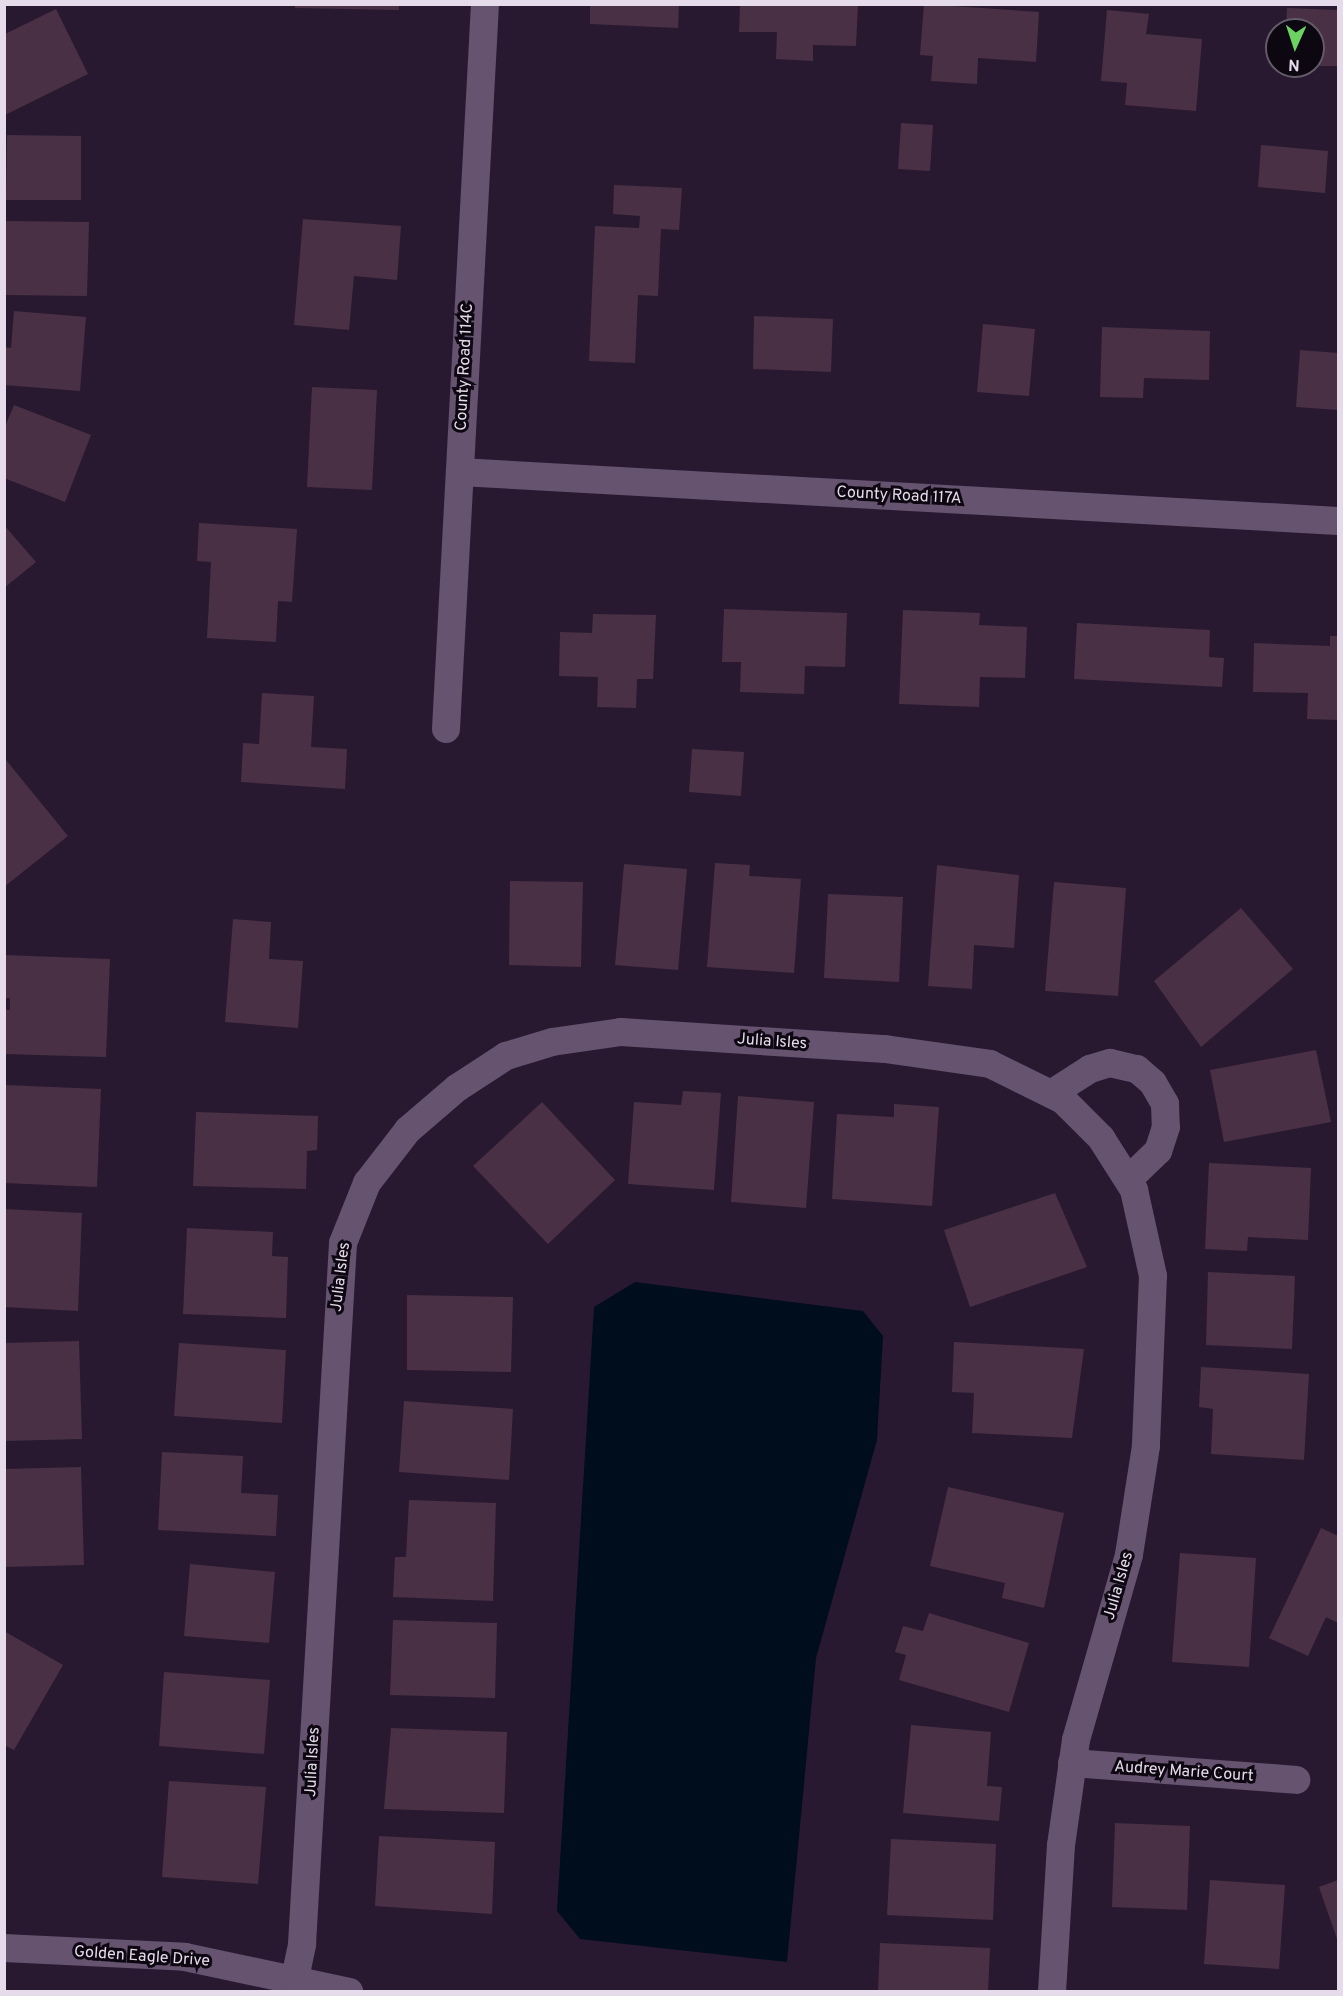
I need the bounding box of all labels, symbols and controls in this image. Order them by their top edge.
north arrow [1265,18,1325,78]
text: N [1288,54,1300,74]
street label: County Road 114C [452,303,478,431]
street label: County Road 117A [836,483,962,509]
street label: Julia Isles [736,1030,808,1054]
street label: Julia Isles [327,1241,355,1313]
street label: Julia Isles [1100,1550,1138,1622]
street label: Julia Isles [302,1727,324,1797]
street label: Audrey Marie Court [1114,1758,1254,1786]
street label: Golden Eagle Drive [73,1943,211,1971]

